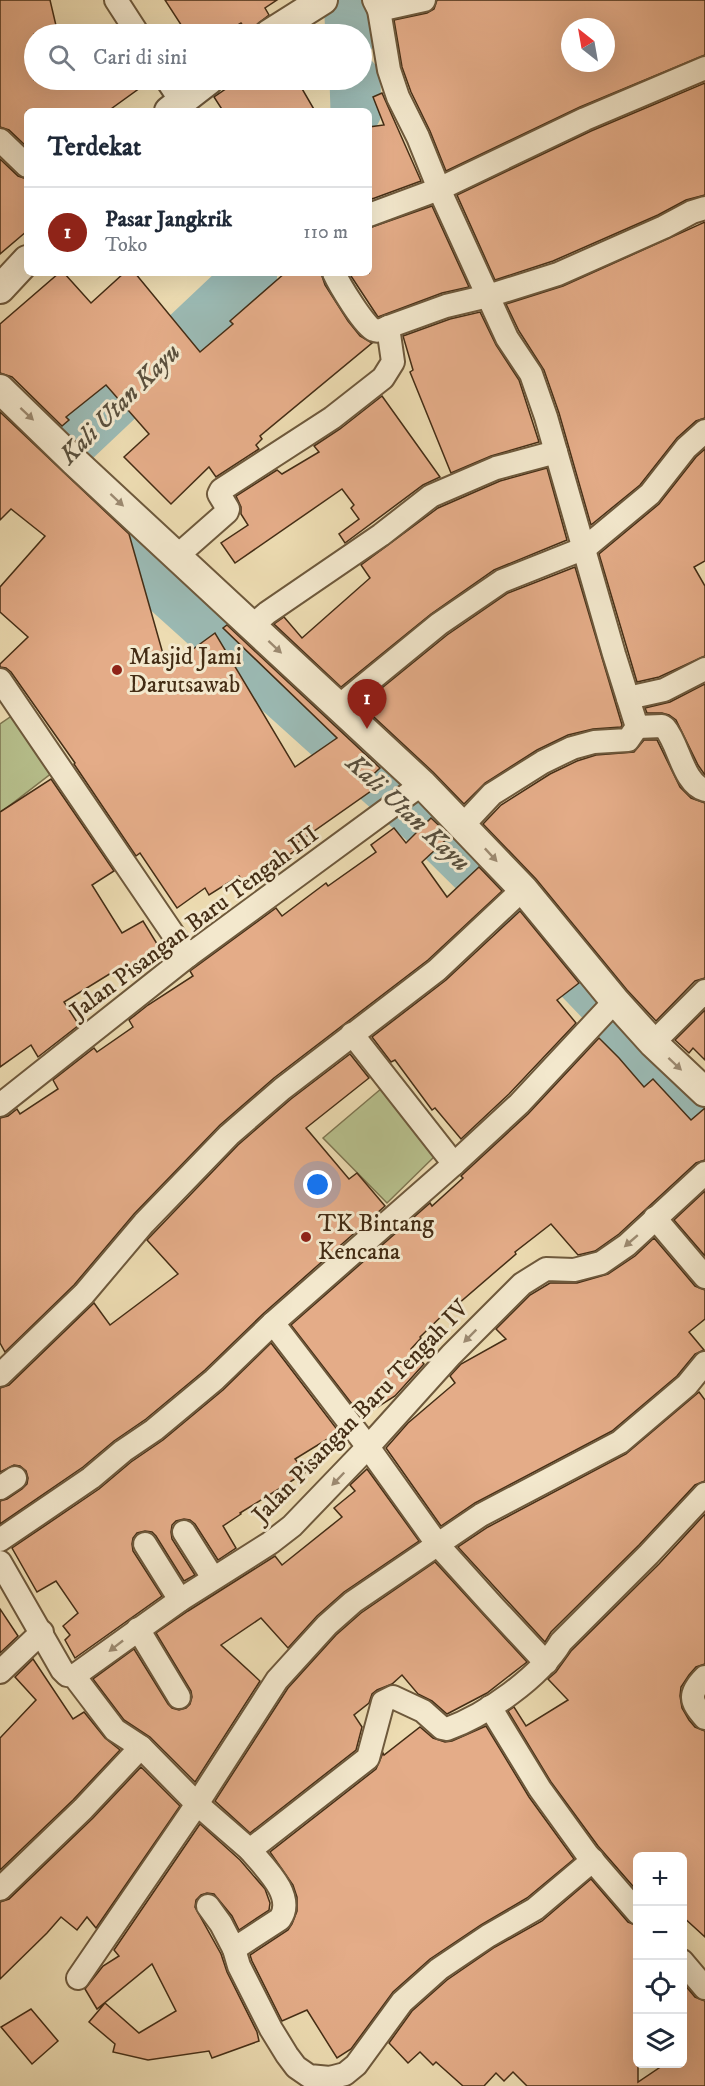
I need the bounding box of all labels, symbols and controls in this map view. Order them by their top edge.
north arrow [561,18,615,72]
search box [24,24,372,90]
icon: search [45,41,78,74]
text: Cari di sini [93,44,187,71]
text: Terdekat [48,131,141,164]
text: Pasar Jangkrik [105,206,232,233]
text: 1 [64,220,71,245]
text: 110 m [303,220,348,245]
text: Toko [105,233,147,258]
water label: Kali Utan Kayu [52,336,188,473]
one-way arrow [20,407,34,421]
one-way arrow [109,493,123,507]
one-way arrow [267,640,282,653]
place label: Masjid Jami Darutsawab [129,642,242,700]
marker: Masjid Jami Darutsawab [110,663,124,677]
pin: 1 [348,680,386,729]
water label: Kali Utan Kayu [338,746,477,879]
street label: Jalan Pisangan Baru Tengah III [63,819,325,1027]
one-way arrow [484,848,498,862]
one-way arrow [668,1057,682,1071]
your location [303,1170,332,1199]
place label: TK Bintang Kencana [318,1209,434,1267]
marker: TK Bintang Kencana [299,1230,313,1244]
one-way arrow [624,1234,639,1247]
street label: Jalan Pisangan Baru Tengah IV [245,1293,476,1531]
one-way arrow [463,1329,478,1343]
one-way arrow [332,1471,345,1486]
one-way arrow [108,1640,124,1652]
map controls [633,1852,687,2068]
button: + [633,1852,687,1906]
button: − [633,1906,687,1960]
button: locate [633,1960,687,2014]
button: layers [633,2014,687,2068]

